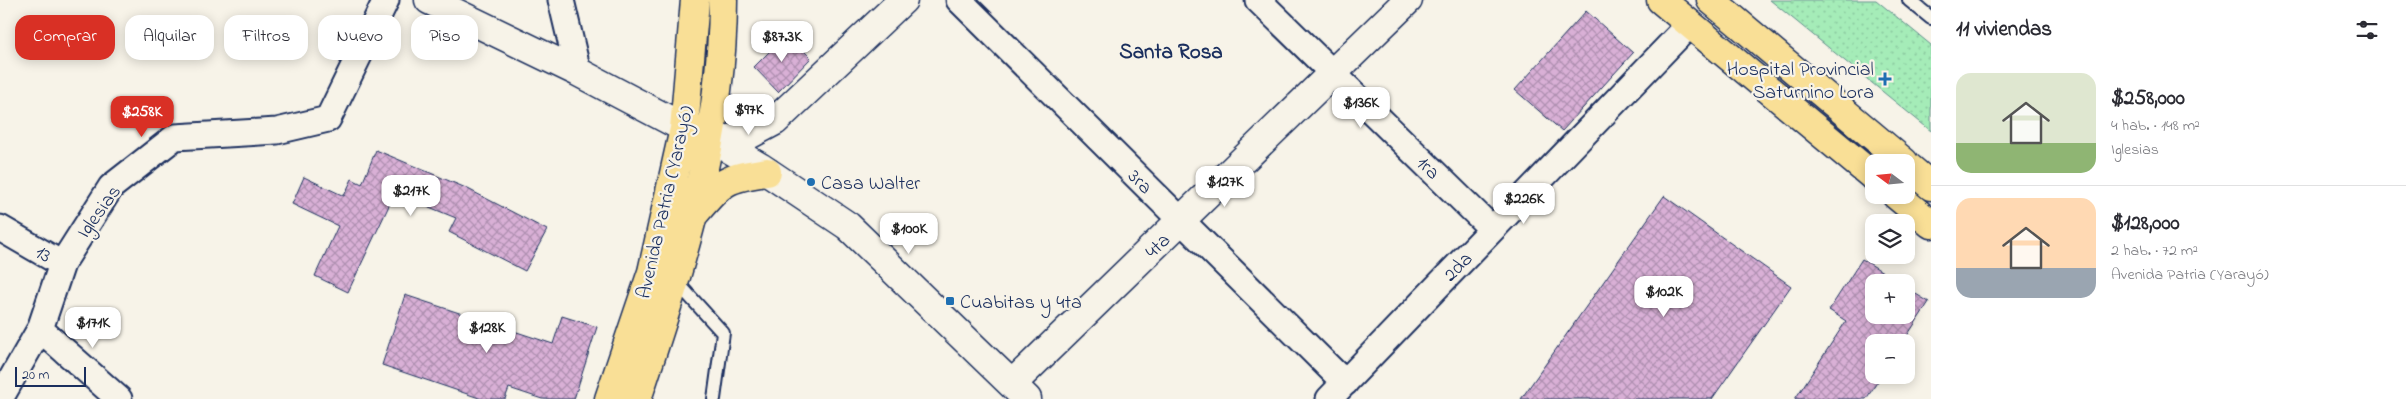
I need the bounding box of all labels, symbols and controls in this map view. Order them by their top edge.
chip: Comprar [15,15,115,60]
chip: Alquilar [125,15,214,60]
chip: Filtros [224,15,308,60]
chip: Nuevo [318,15,401,60]
chip: Piso [411,15,478,60]
text: 11 viviendas [1956,15,2052,45]
icon: filters [2353,16,2381,44]
pin: $87.3K [741,20,823,63]
text: $87.3K [762,25,802,49]
district label: Santa Rosa [1119,38,1223,68]
place label: Hospital Provincial Saturnino Lora [1727,56,1874,108]
marker: Hospital Provincial Saturnino Lora [1878,72,1892,86]
text: $258,000 [2111,84,2185,114]
pin: $136K [1326,86,1396,129]
text: $136K [1343,91,1379,115]
icon: home [1996,93,2056,153]
pin: $97K [719,94,779,136]
pin: $258K [107,96,177,138]
text: $97K [735,98,763,122]
text: $258K [122,100,162,124]
street label: Avenida Patria (Yarayó) [630,103,703,302]
text: 4 hab. · 148 m² [2111,114,2200,138]
text: Iglesias [2111,138,2159,162]
street label: 1ra [1409,150,1446,187]
north arrow [1865,154,1915,204]
map controls [1865,154,1915,384]
street label: 3ra [1120,164,1158,202]
pin: $127K [1190,166,1260,208]
place label: Casa Walter [821,170,921,199]
text: $127K [1206,170,1244,194]
pin: $217K [376,174,446,217]
marker: Casa Walter [805,176,817,188]
text: $217K [392,179,430,203]
street label: Iglesias [71,180,130,246]
pin: $226K [1489,182,1559,225]
text: $226K [1504,187,1544,211]
text: $128,000 [2111,209,2180,239]
pin: $100K [874,212,944,255]
button: layers [1865,214,1915,264]
text: $100K [891,217,927,241]
icon: home [1996,218,2056,278]
street label: 4ta [1139,227,1178,266]
street label: 13 [29,239,56,271]
text: 2 hab. · 72 m² [2111,239,2198,263]
street label: 2da [1437,246,1480,289]
text: Avenida Patria (Yarayó) [2111,263,2269,287]
button: + [1865,274,1915,324]
pin: $102K [1629,276,1699,318]
text: $102K [1645,280,1683,304]
place label: Cuabitas y 4ta [960,289,1082,318]
marker: Cuabitas y 4ta [944,295,956,307]
pin: $171K [58,306,128,349]
text: $171K [76,311,110,335]
pin: $128K [452,312,522,354]
text: $128K [469,316,505,340]
button: − [1865,334,1915,384]
scale bar [15,364,86,387]
text: 20 m [22,365,49,386]

